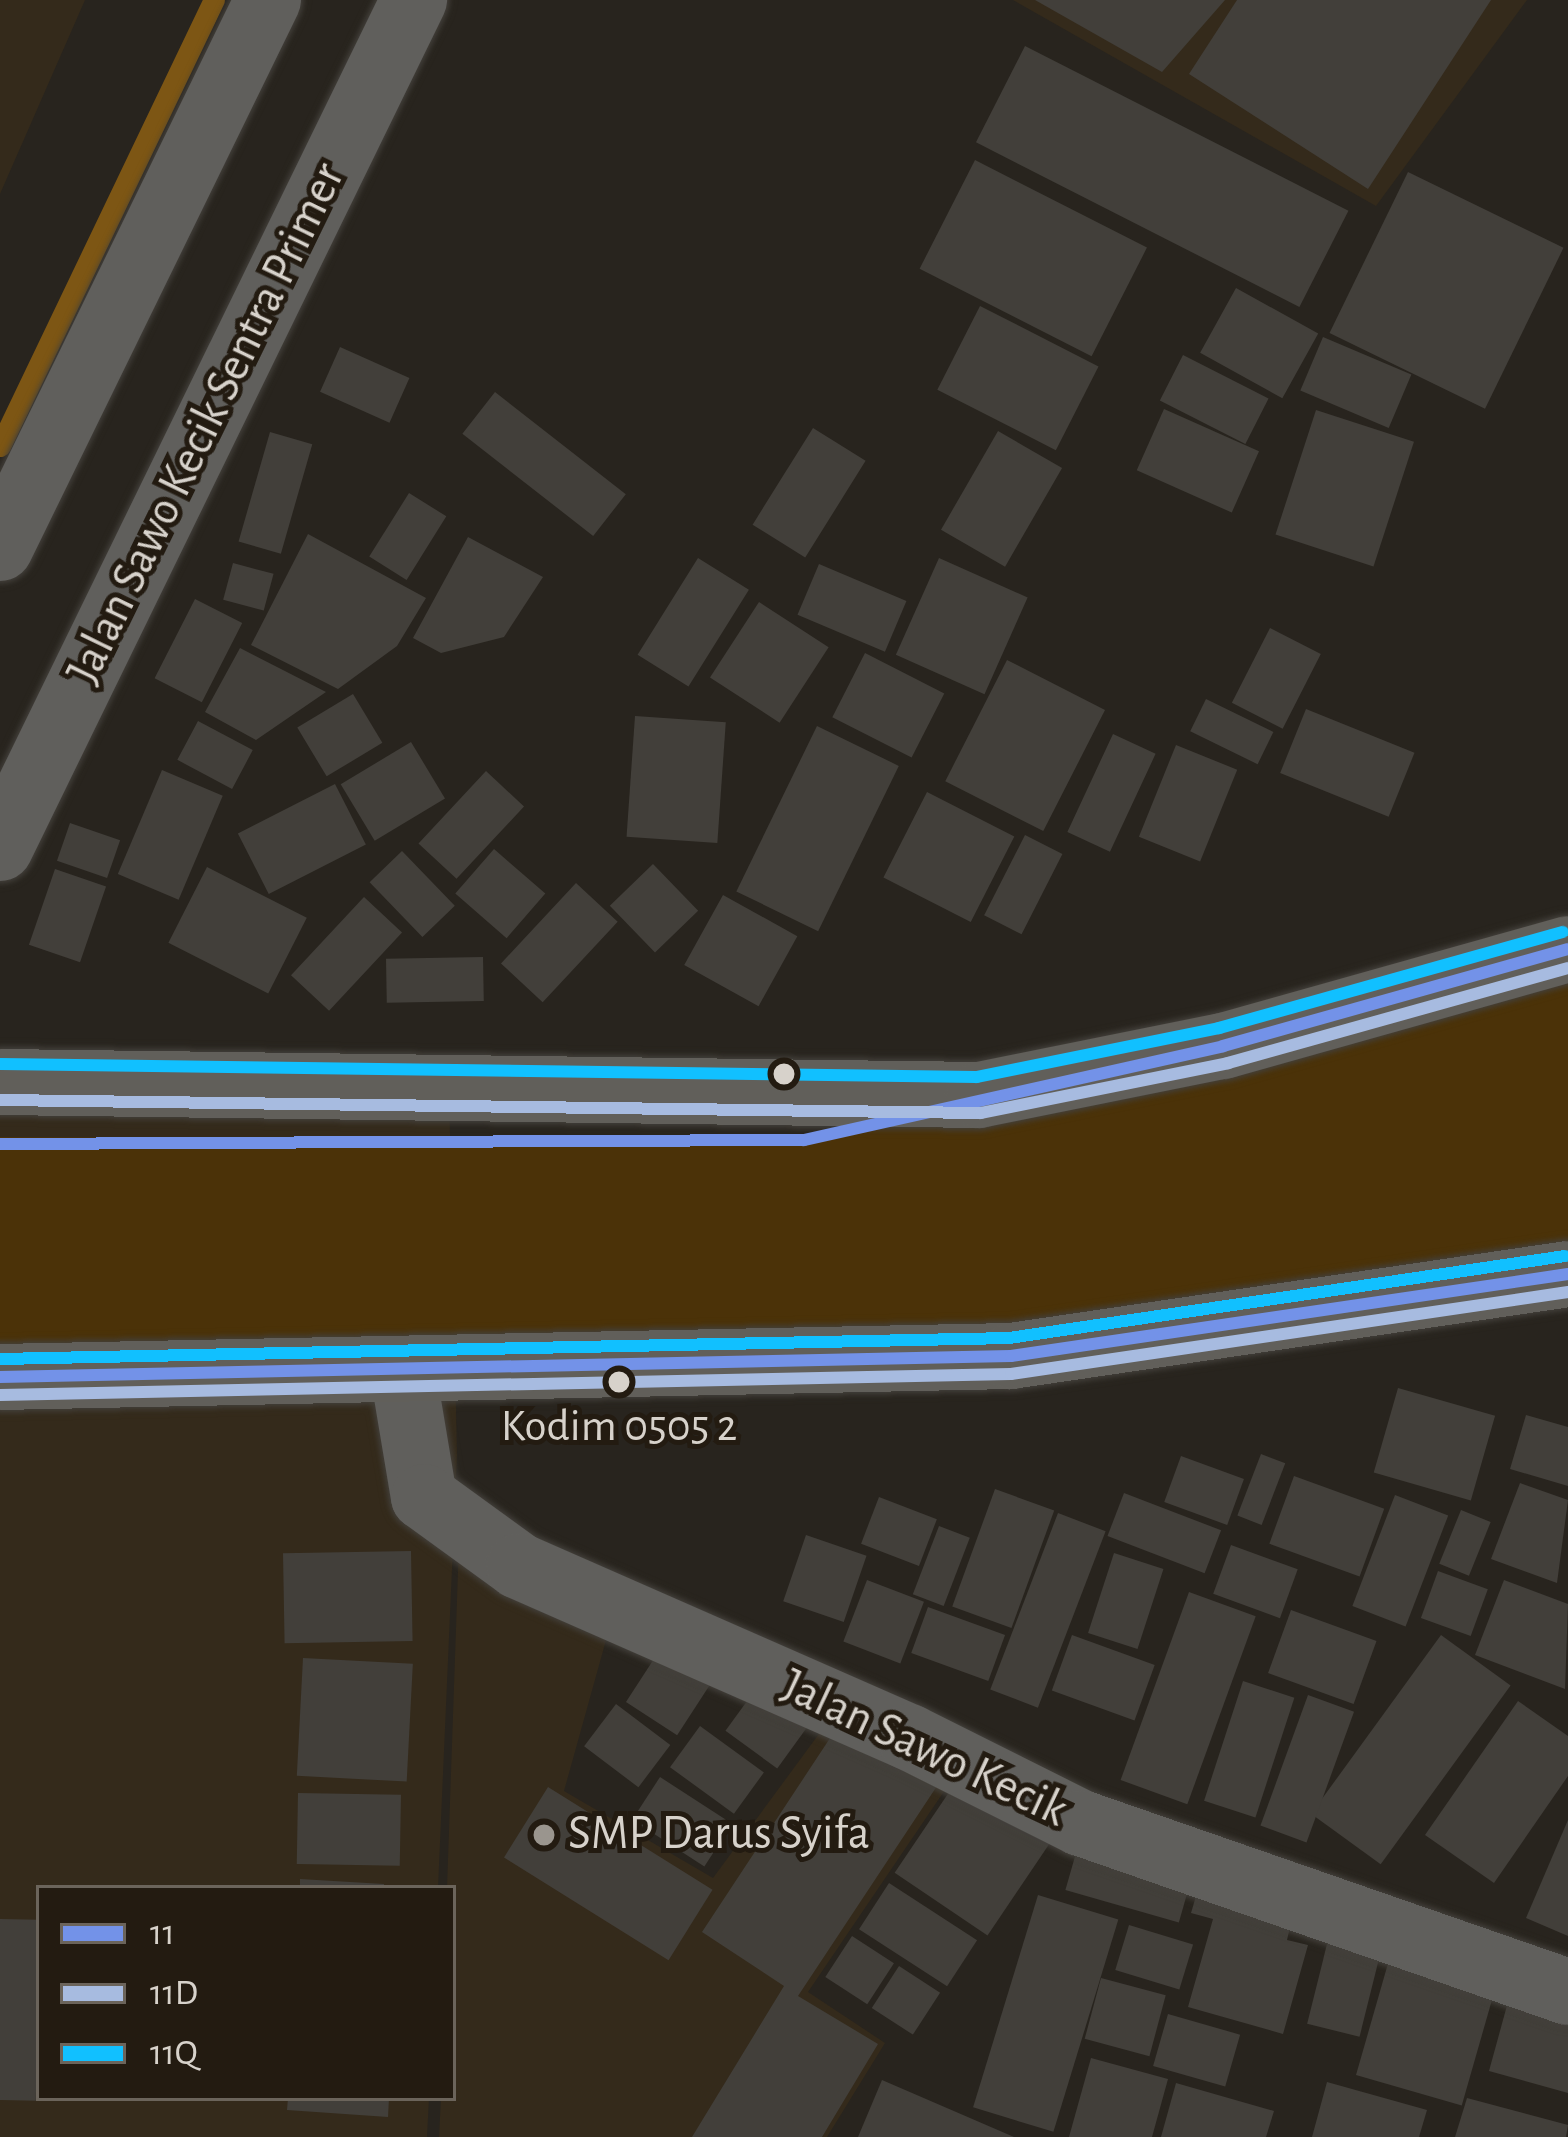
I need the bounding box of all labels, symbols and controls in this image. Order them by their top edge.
street label: Jalan Sawo Kecik Sentra Primer [56,154,358,694]
unlabelled marker [773,1063,795,1085]
marker: Kodim 0505 2 [608,1371,630,1393]
place label: Kodim 0505 2 [501,1400,737,1454]
street label: Jalan Sawo Kecik [772,1658,1076,1840]
place label: SMP Darus Syifa [568,1806,870,1864]
marker: SMP Darus Syifa [531,1822,557,1848]
legend [36,1885,456,2101]
text: 11 [150,1915,175,1951]
text: 11D [150,1975,198,2011]
text: 11Q [150,2035,198,2071]

